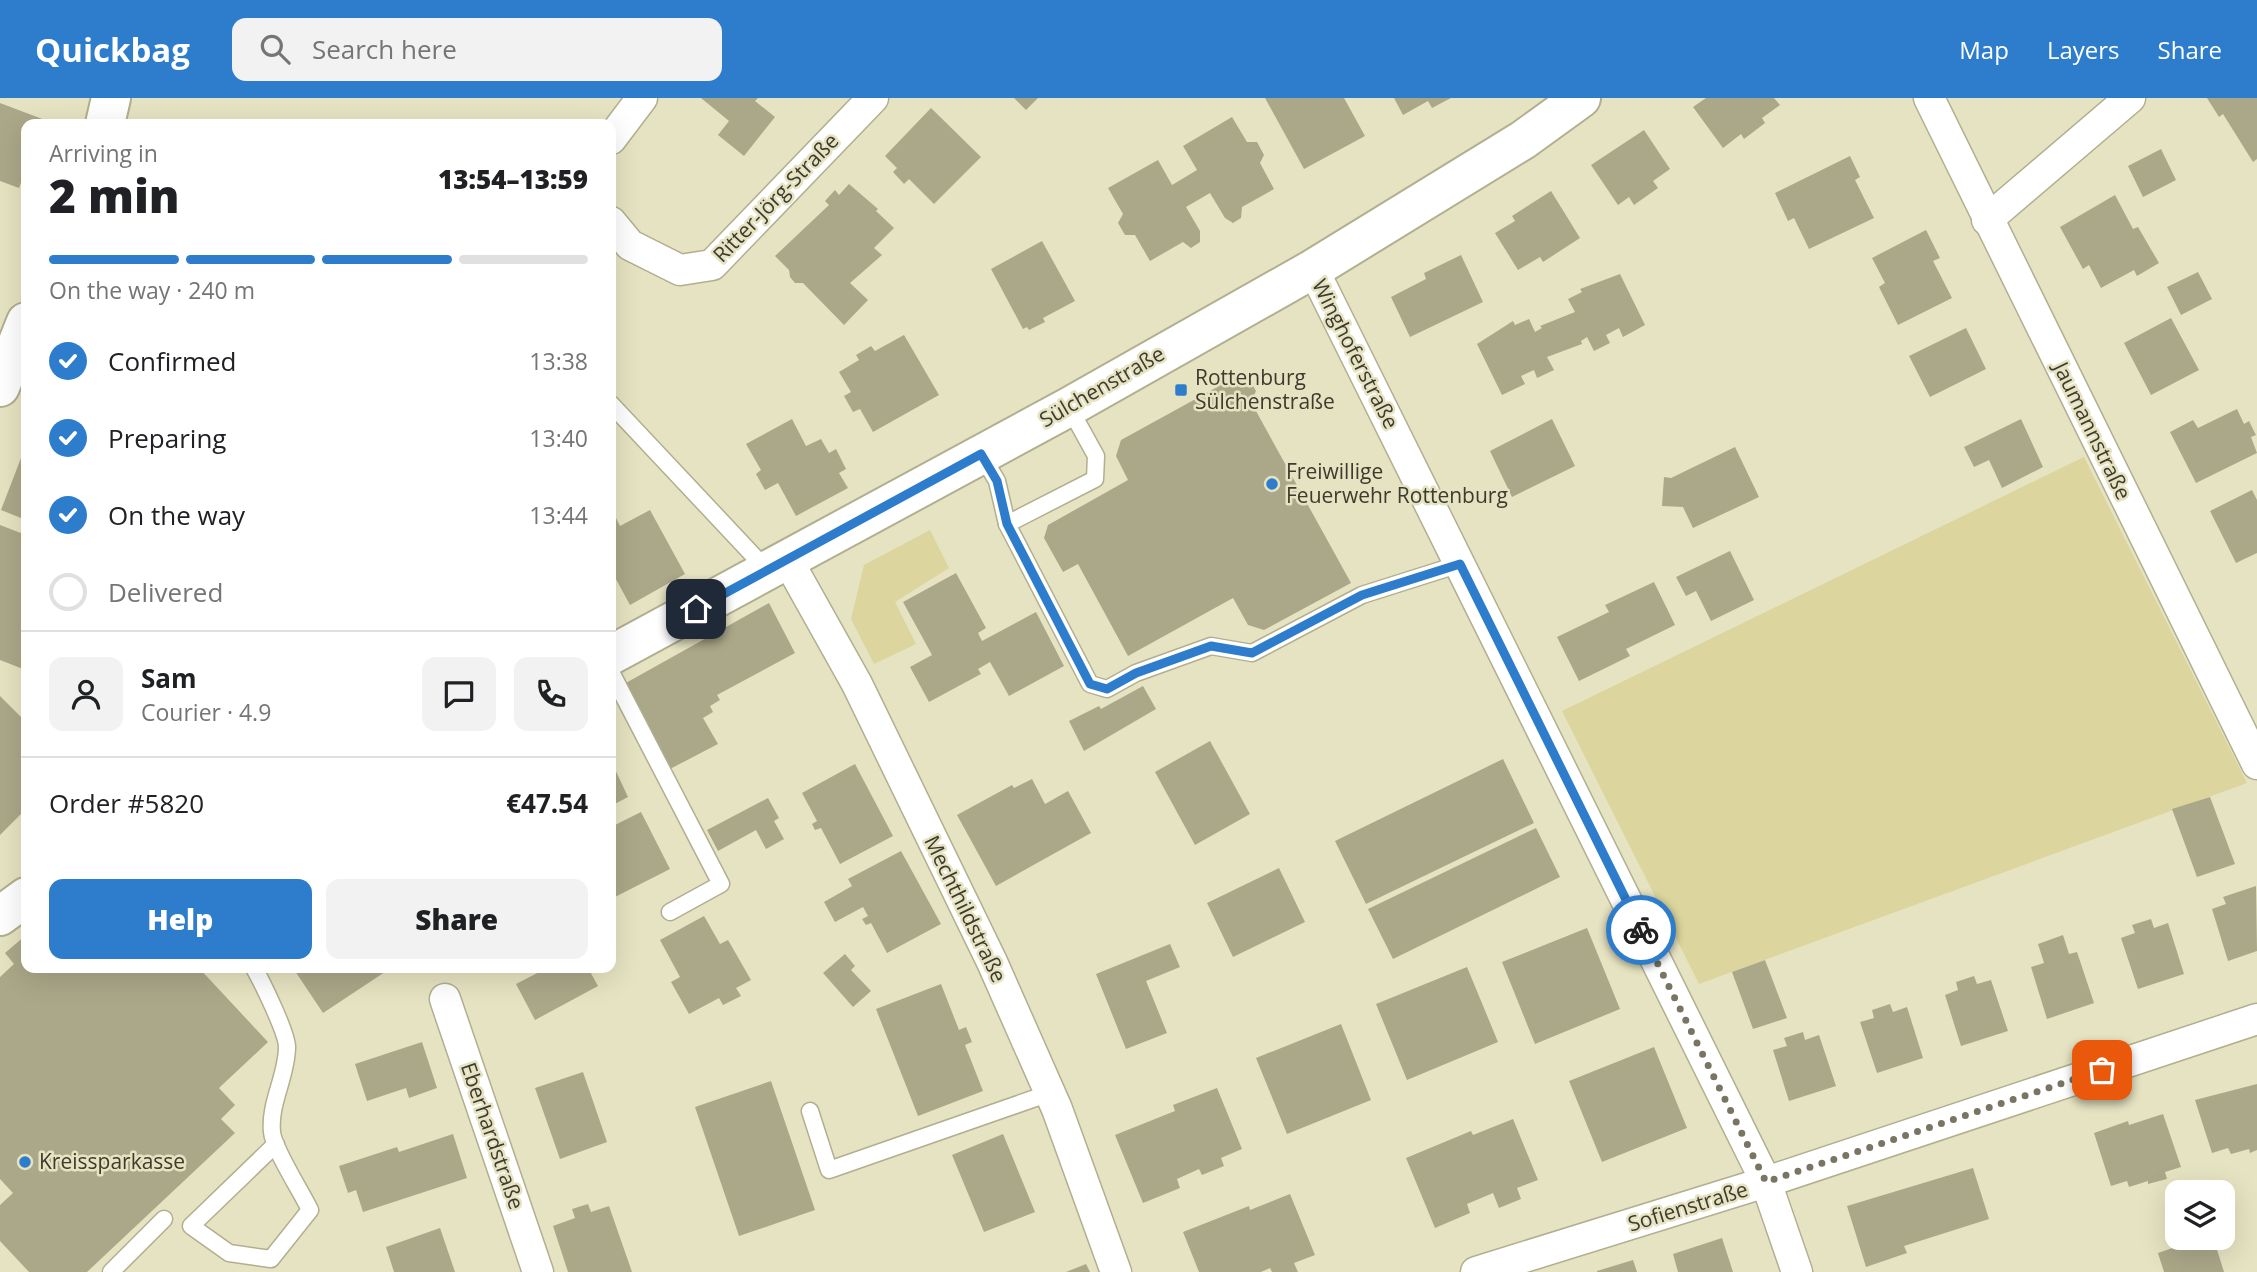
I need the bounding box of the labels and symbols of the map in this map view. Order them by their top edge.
street label: Ritter-Jörg-Straße [706,127,844,268]
street label: Winghoferstraße [1306,274,1406,433]
street label: Sülchenstraße [1034,339,1169,433]
street label: Jaumannstraße [2047,355,2138,504]
place label: Rottenburg Sülchenstraße [1195,363,1335,415]
marker: Rottenburg Sülchenstraße [1173,382,1189,398]
place label: Freiwillige Feuerwehr Rottenburg [1286,457,1508,509]
marker: Freiwillige Feuerwehr Rottenburg [1264,476,1280,492]
pin [666,579,726,639]
street label: Mechthildstraße [918,830,1014,987]
courier [1606,895,1676,965]
pin [2072,1040,2132,1100]
street label: Eberhardstraße [455,1059,531,1213]
place label: Kreissparkasse [39,1147,185,1175]
marker: Kreissparkasse [17,1154,33,1170]
street label: Sofienstraße [1624,1175,1751,1238]

